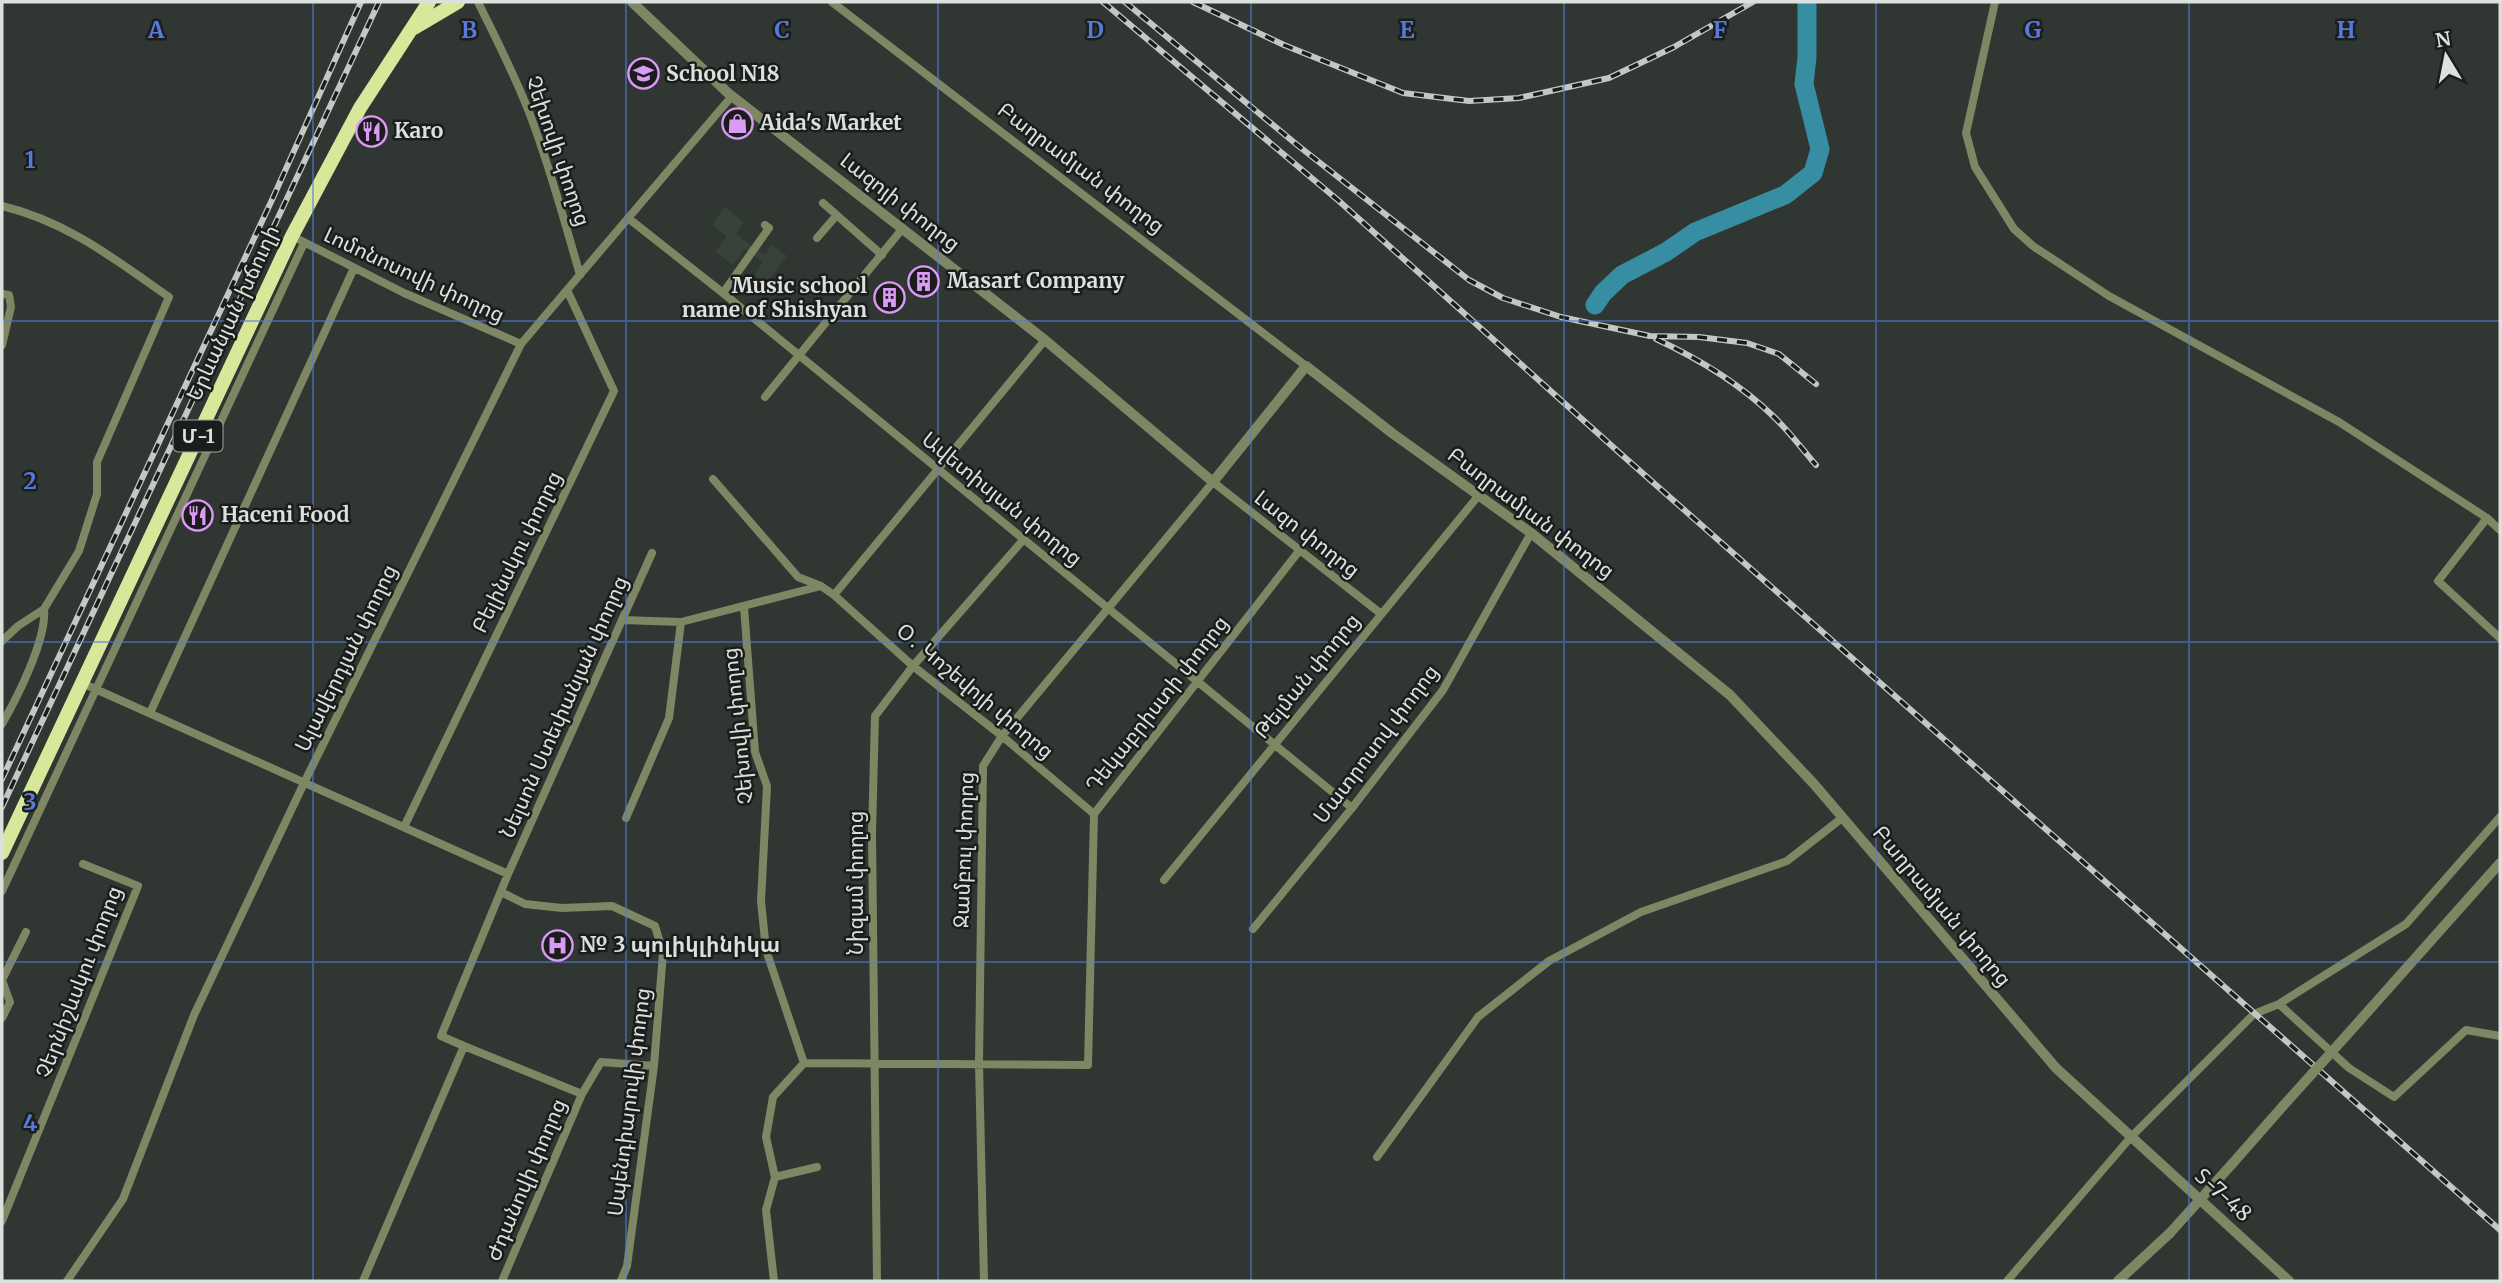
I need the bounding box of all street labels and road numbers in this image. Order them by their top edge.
street label: Չեխովի փողոց [520,72,597,230]
street label: Բաղրամյան փողոց [992,96,1170,239]
street label: Լազոյի փողոց [835,146,966,257]
street label: Երևանյան խճուղի [180,221,285,405]
street label: Լոմոնոսովի փողոց [319,221,509,328]
road number: Մ-1 [174,420,222,452]
street label: Ավետիսյան փողոց [917,426,1088,572]
street label: Բաղրամյան փողոց [1442,441,1620,584]
street label: Բելինսկու փողոց [466,466,567,637]
street label: Լազո փողոց [1249,484,1366,583]
street label: Ալավերդյան փողոց [288,560,403,756]
street label: Նելսոն Ստեփանյան փողոց [493,571,634,842]
street label: Թելման փողոց [1248,607,1366,744]
street label: Դեկաբրիստի փողոց [1079,610,1234,797]
street label: Օ․ Կոշեվոյի փողոց [891,617,1060,764]
street label: Չեխովի փողոց [716,646,759,806]
street label: Մատրոսով փողոց [1307,659,1444,829]
street label: Ջամբուլ փողոց [947,771,980,929]
street label: Նիզամ փողոց [842,811,869,955]
street label: Բաղրամյան փողոց [1867,820,2018,992]
street label: Չերնիշևսկու փողոց [29,882,128,1082]
street label: Սպենդիարովի փողոց [601,986,656,1218]
street label: Ժդանովի փողոց [479,1095,572,1265]
street label: Տ-7-48 [2189,1162,2257,1227]

